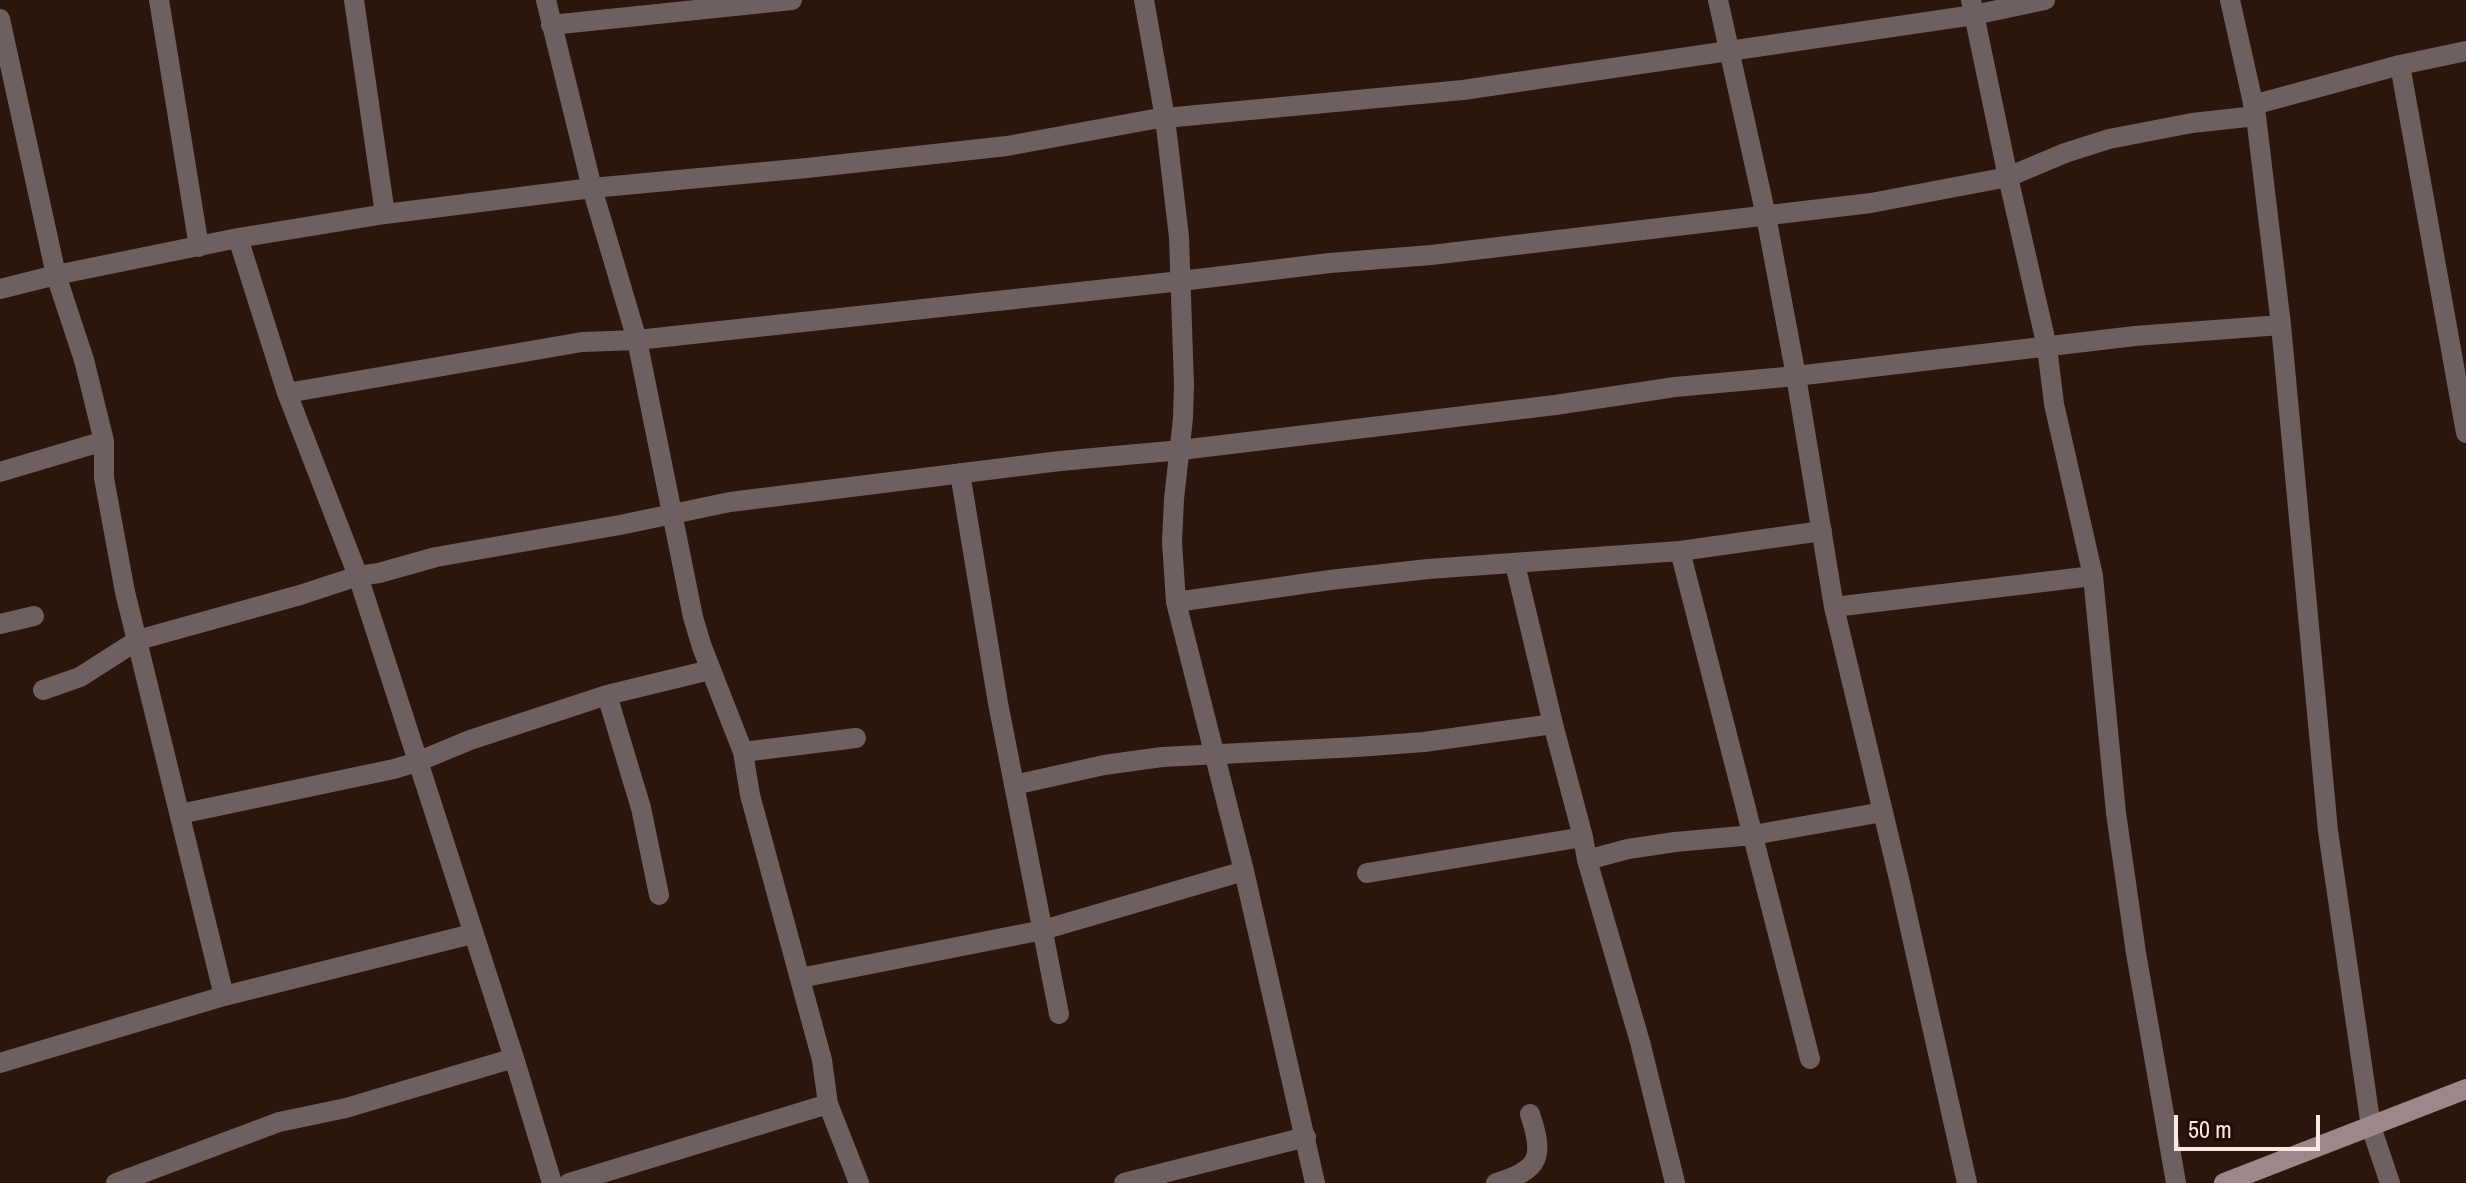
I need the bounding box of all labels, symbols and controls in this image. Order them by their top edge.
scale bar [2178,1099,2324,1149]
text: 50 m [2188,1113,2232,1145]

